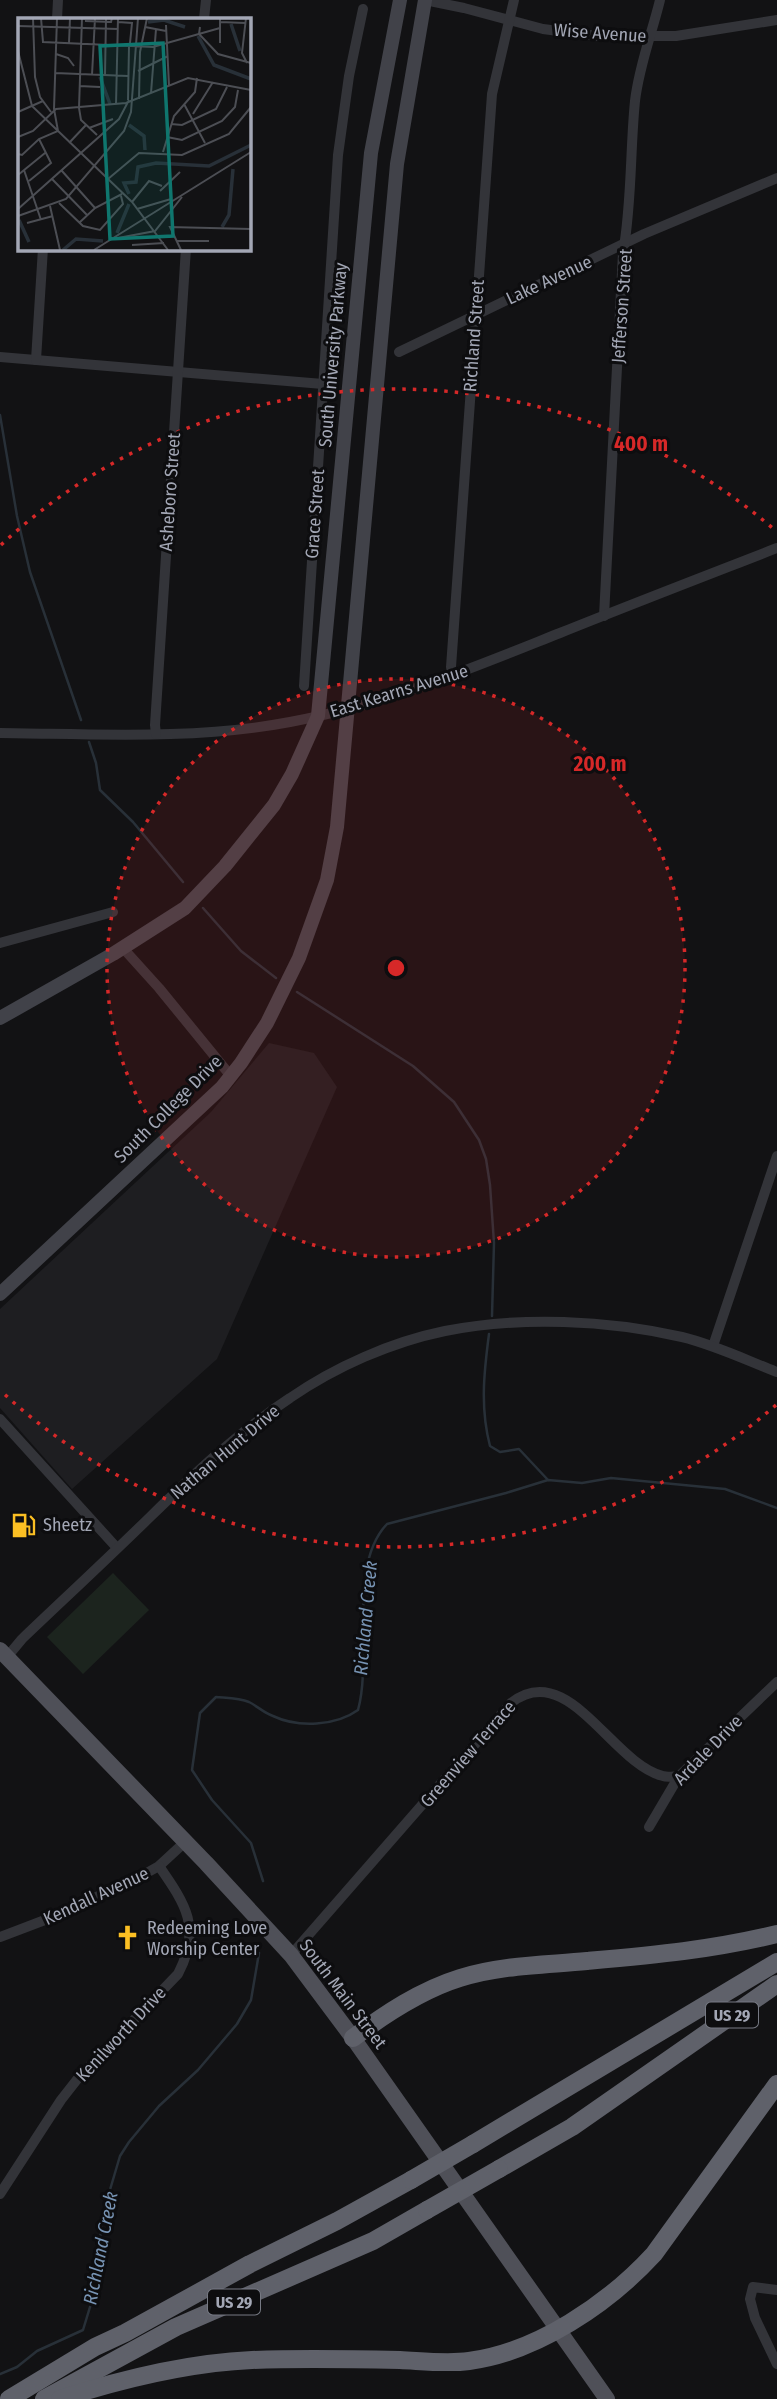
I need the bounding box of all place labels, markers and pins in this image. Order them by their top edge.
centre of rings [384,956,408,980]
fuel station icon: Sheetz [9,1511,37,1539]
place label: Sheetz [43,1514,92,1536]
place label: Redeeming Love Worship Center [147,1917,267,1960]
church icon: Redeeming Love Worship Center [113,1924,141,1952]

